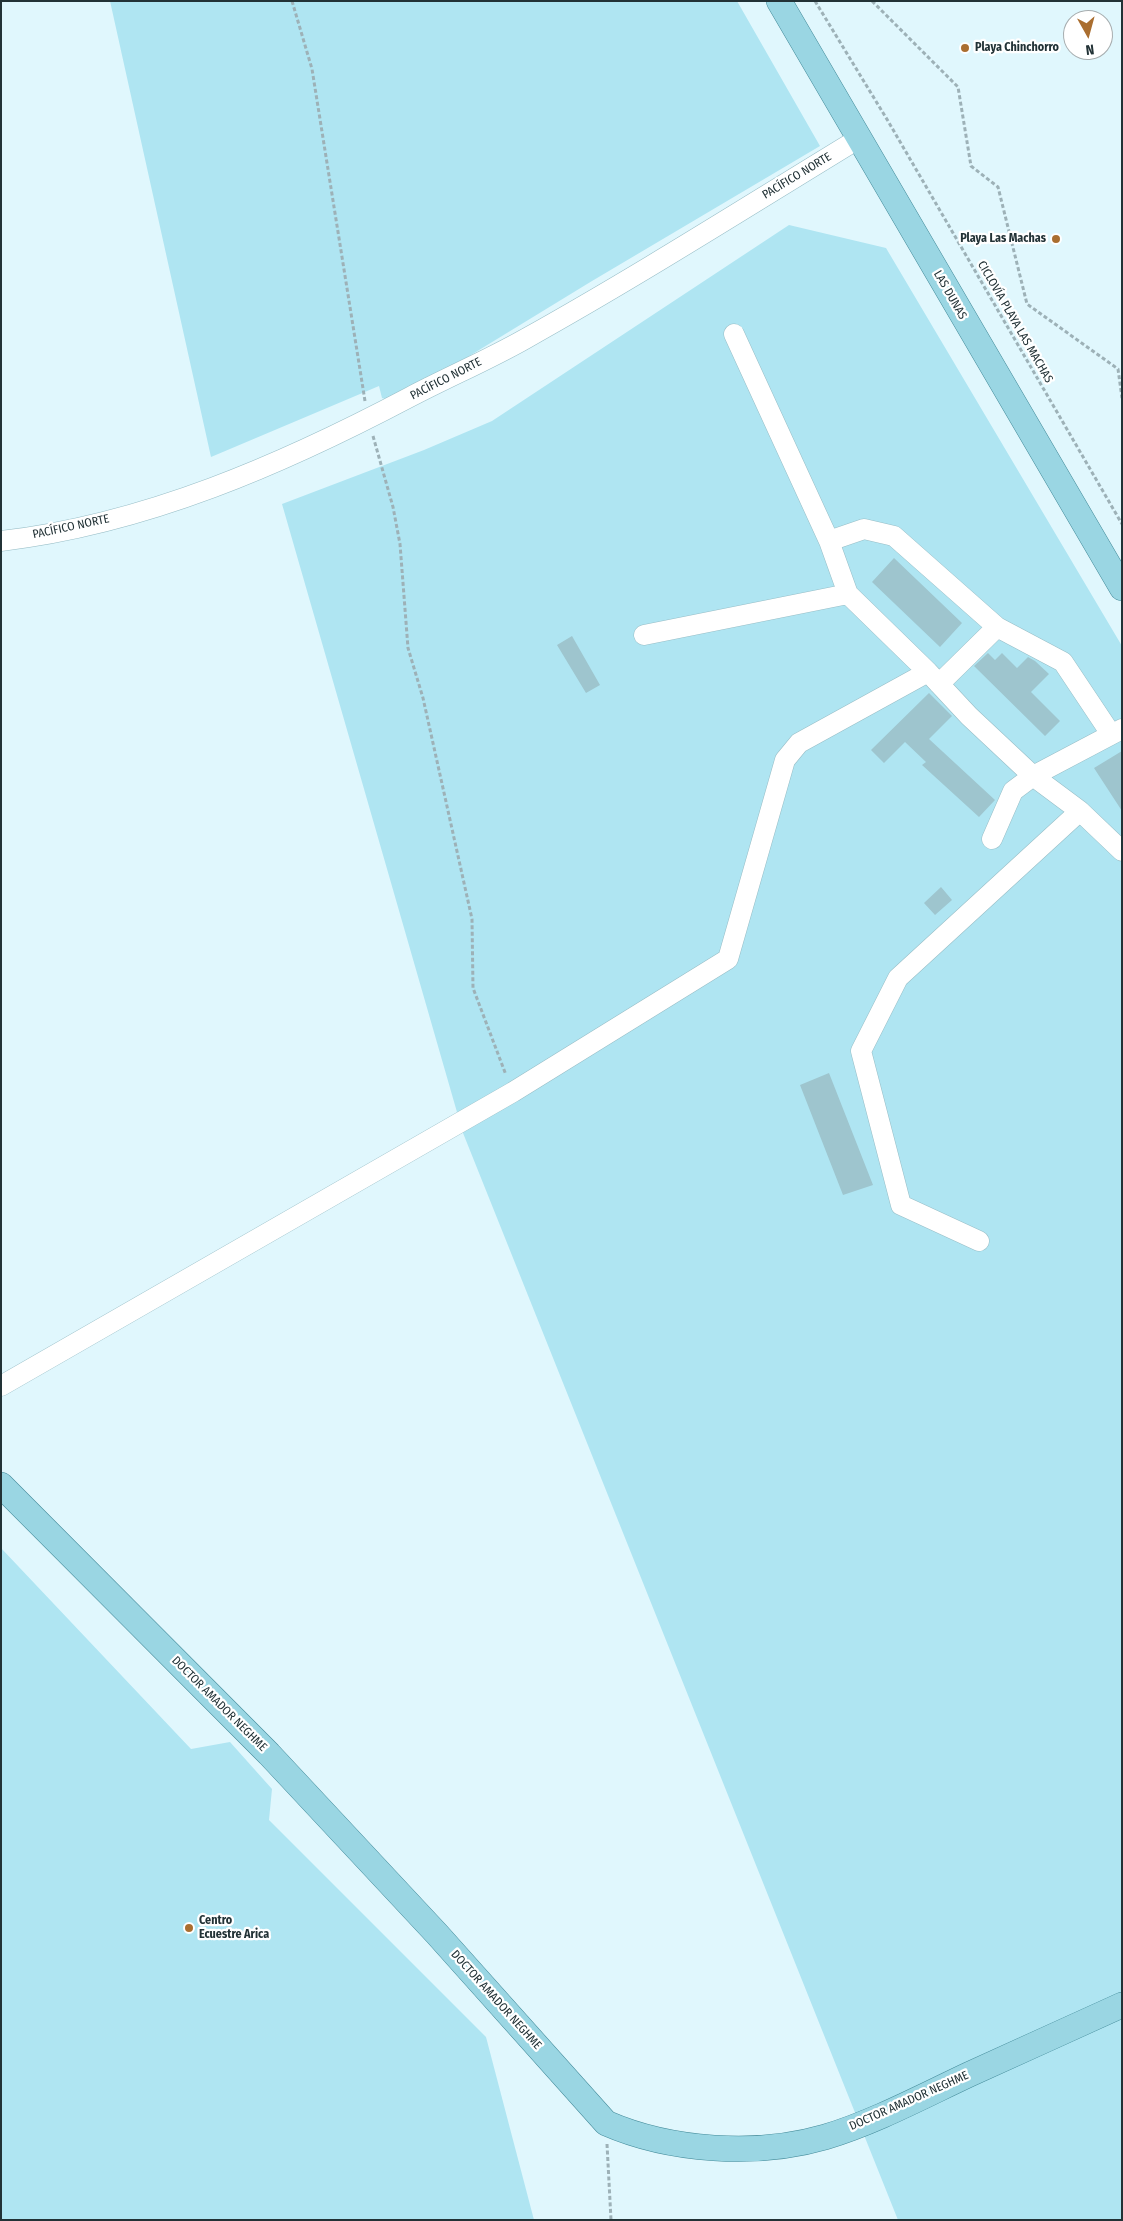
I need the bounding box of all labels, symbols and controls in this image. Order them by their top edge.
north arrow [1063,10,1113,60]
text: N [1085,40,1095,58]
place label: Playa Chinchorro [975,41,1059,55]
marker: Playa Chinchorro [959,42,971,54]
street label: PACÍFICO NORTE [760,150,834,202]
place label: Playa Las Machas [960,232,1046,246]
marker: Playa Las Machas [1050,233,1062,245]
street label: CICLOVÍA PLAYA LAS MACHAS [974,258,1056,386]
street label: LAS DUNAS [930,268,970,322]
street label: PACÍFICO NORTE [408,355,484,403]
street label: PACÍFICO NORTE [31,512,111,542]
street label: DOCTOR AMADOR NEGHME [168,1653,270,1755]
place label: Centro Ecuestre Arica [199,1914,269,1942]
marker: Centro Ecuestre Arica [183,1922,195,1934]
street label: DOCTOR AMADOR NEGHME [448,1947,544,2053]
street label: DOCTOR AMADOR NEGHME [847,2068,971,2134]

